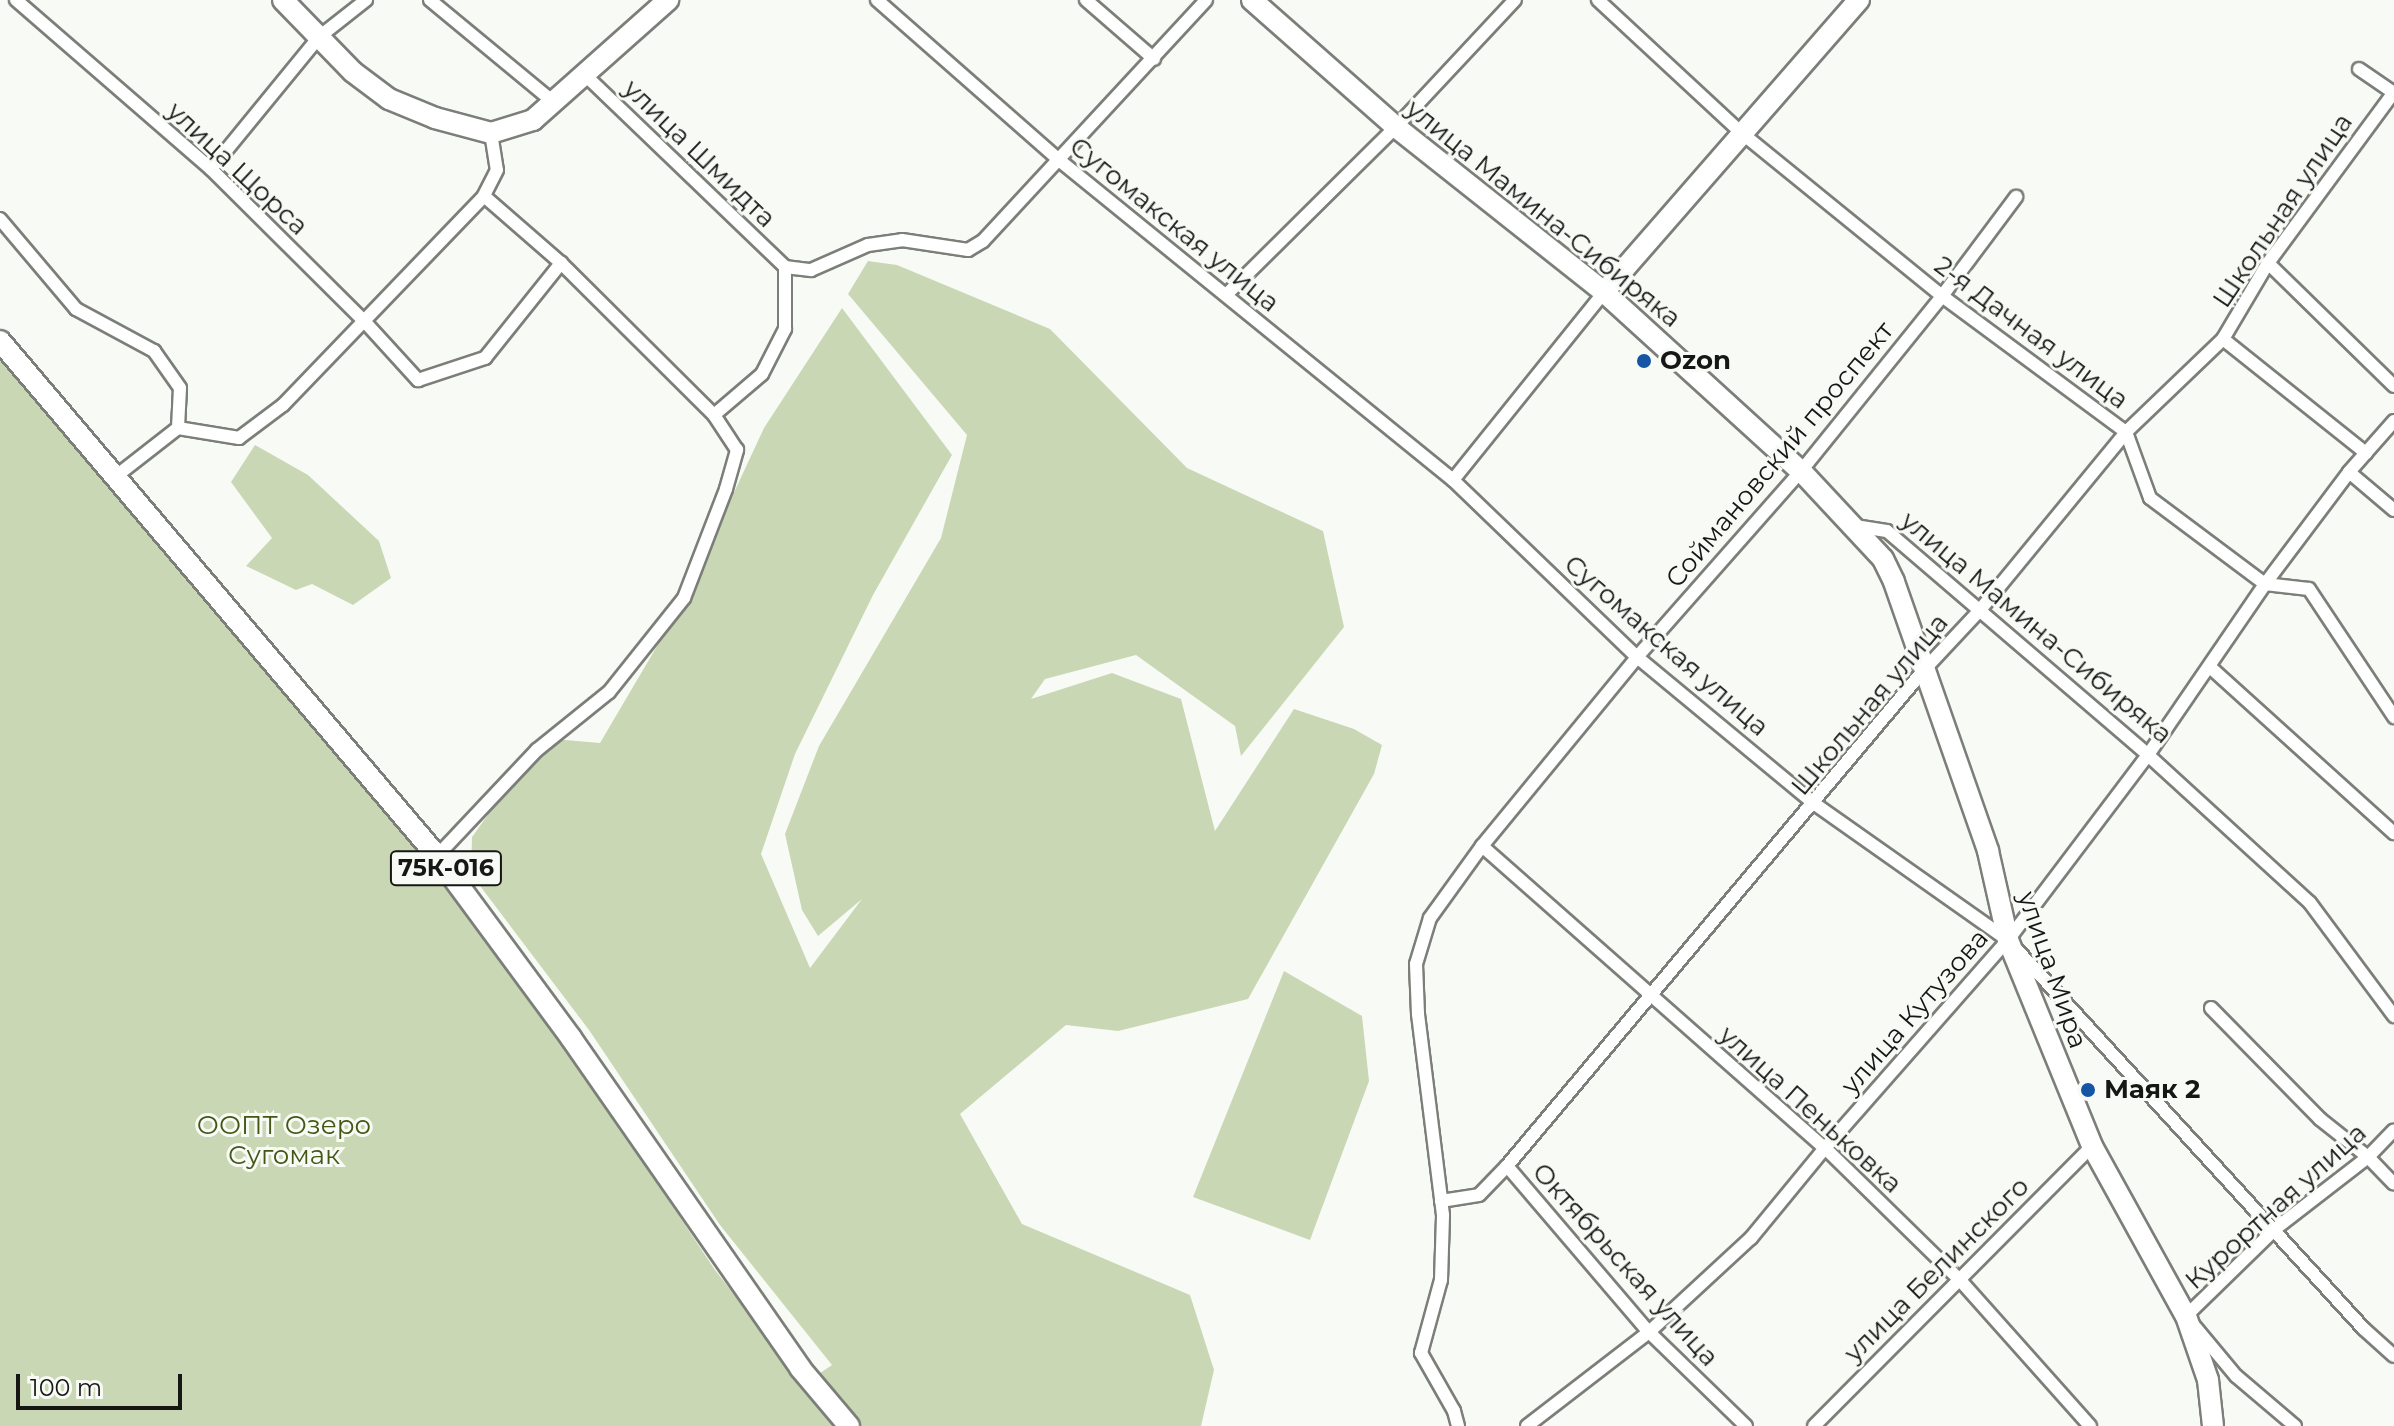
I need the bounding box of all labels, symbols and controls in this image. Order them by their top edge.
street label: улица Шмидта [617,74,781,234]
street label: улица Мамина-Сибиряка [1399,94,1687,334]
street label: улица Щорса [160,96,314,242]
street label: Школьная улица [2207,108,2359,314]
street label: Сугомакская улица [1063,131,1285,319]
street label: 2-я Дачная улица [1928,250,2134,416]
street label: Соймановский проспект [1660,316,1900,594]
place label: Ozon [1660,345,1731,377]
marker: Ozon [1635,352,1653,370]
street label: улица Мамина-Сибиряка [1894,505,2178,751]
street label: Сугомакская улица [1558,549,1774,743]
street label: Школьная улица [1785,608,1955,802]
road number: 75К-016 [388,848,504,888]
street label: улица Мира [2011,887,2093,1053]
street label: улица Кутузова [1835,923,1995,1101]
street label: улица Пеньковка [1712,1020,1908,1200]
place label: Маяк 2 [2104,1074,2200,1106]
marker: Маяк 2 [2079,1081,2097,1099]
park label: ООПТ Озеро Сугомак [197,1110,371,1172]
street label: Курортная улица [2179,1118,2373,1296]
street label: Октябрьская улица [1526,1157,1724,1373]
street label: улица Белинского [1838,1171,2036,1369]
scale bar [20,1358,186,1408]
text: 100 m [30,1373,102,1402]

